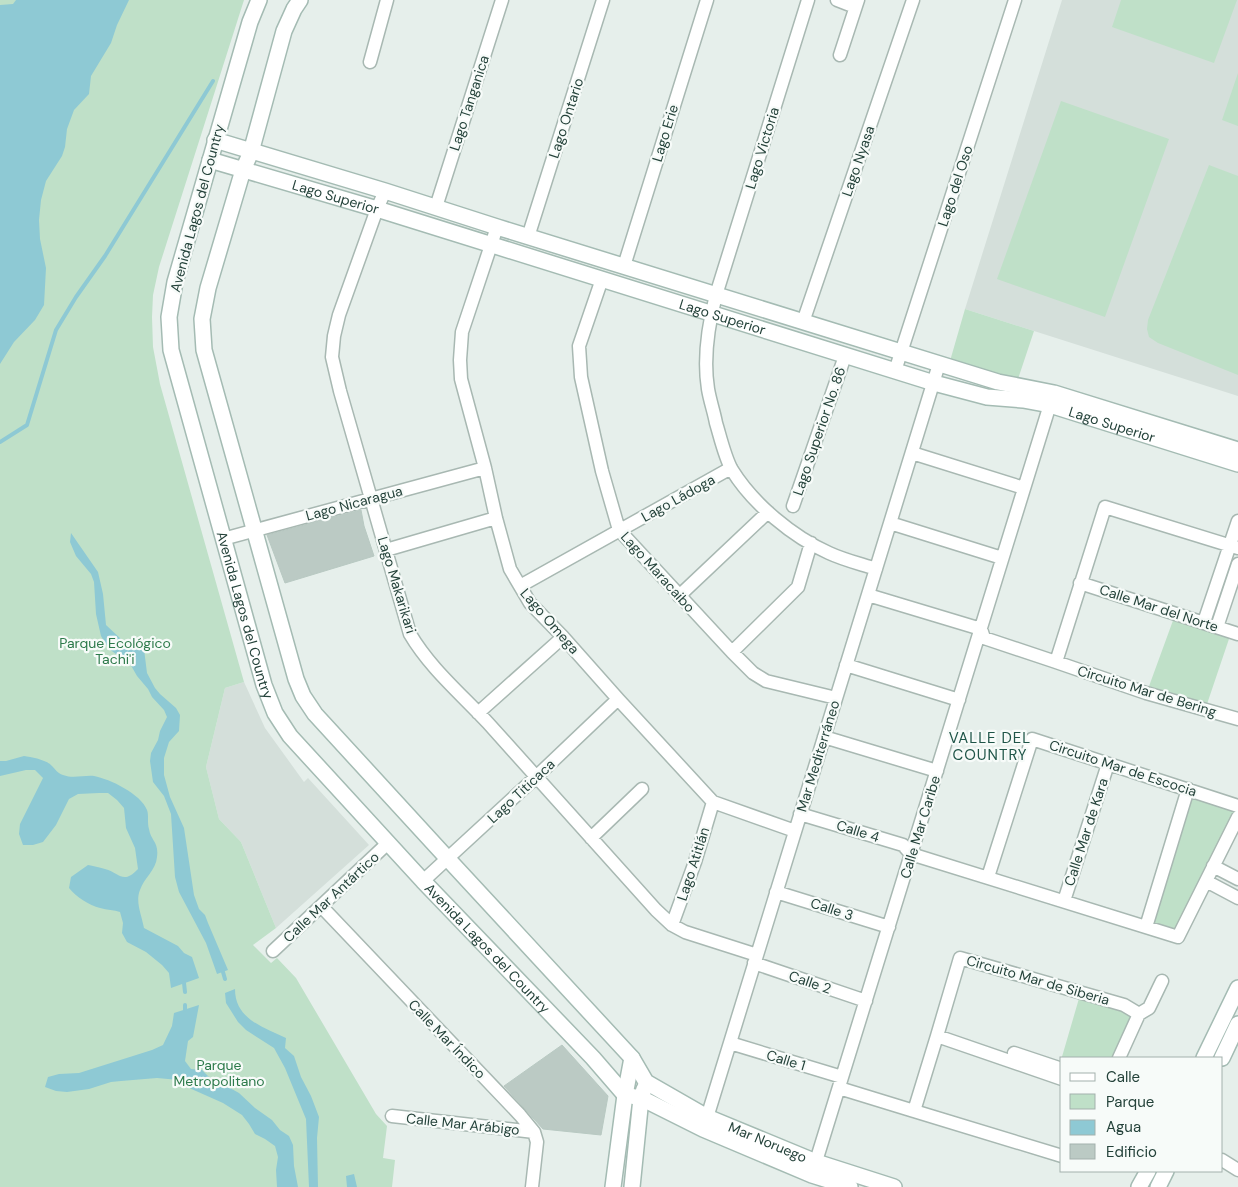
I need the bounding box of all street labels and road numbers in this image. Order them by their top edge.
street label: Lago Tanganica [445,53,493,153]
street label: Lago Ontario [545,76,587,160]
street label: Lago Erie [648,102,682,164]
street label: Lago Victoria [741,105,783,191]
street label: Avenida Lagos del Country [166,122,228,294]
street label: Lago Nyasa [837,123,879,199]
street label: Lago del Oso [933,143,977,229]
street label: Lago Superior [290,176,381,218]
street label: Lago Superior [677,295,768,339]
street label: Lago Superior No. 86 [789,364,849,498]
street label: Lago Superior [1067,402,1157,446]
street label: Lago Ládoga [638,470,718,526]
street label: Lago Nicaragua [304,481,404,525]
street label: Lago Maracaibo [617,528,699,616]
street label: Avenida Lagos del Country [213,529,278,702]
street label: Lago Makarikari [374,534,420,636]
street label: Calle Mar del Norte [1097,580,1221,636]
street label: Lago Omega [517,584,583,658]
street label: Circuito Mar de Bering [1075,661,1219,721]
street label: Mar Mediterráneo [792,698,844,814]
street label: Circuito Mar de Escocia [1047,736,1199,800]
street label: Lago Titicaca [483,755,559,827]
street label: Calle Mar Caribe [896,773,944,881]
street label: Calle Mar de Kara [1060,776,1112,888]
street label: Calle 4 [834,816,882,846]
street label: Lago Atitlán [673,825,713,903]
street label: Calle Mar Antártico [279,848,383,946]
street label: Avenida Lagos del Country [421,879,554,1017]
street label: Calle 3 [808,894,856,924]
street label: Circuito Mar de Siberia [964,951,1112,1009]
street label: Calle 2 [786,966,834,998]
street label: Calle Mar Índico [405,995,489,1083]
street label: Calle 1 [764,1046,808,1074]
street label: Calle Mar Arábigo [405,1109,521,1139]
street label: Mar Noruego [726,1118,810,1166]

